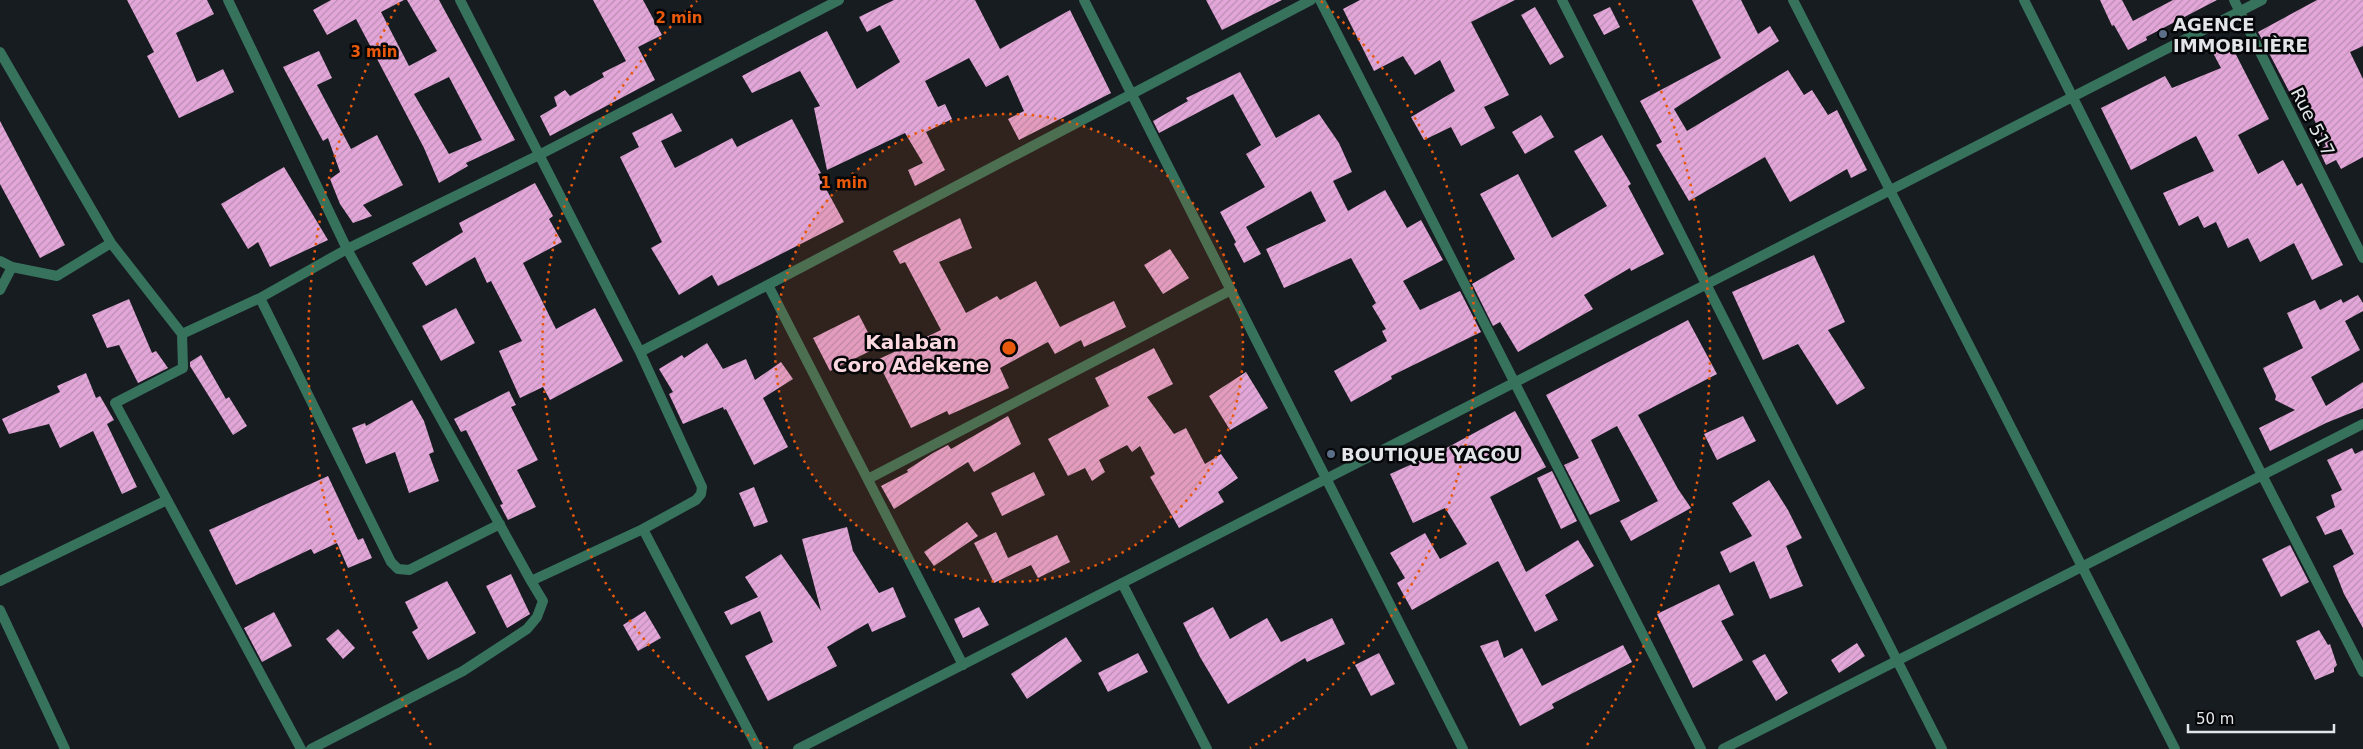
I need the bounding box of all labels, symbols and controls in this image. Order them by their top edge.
text: 2 min [655,9,703,27]
place label: AGENCE IMMOBILIÈRE [2173,14,2308,56]
marker: AGENCE IMMOBILIÈRE [2157,28,2169,40]
text: 3 min [350,43,398,61]
street label: Rue 517 [2287,84,2339,160]
text: 1 min [820,174,868,192]
district label: Kalaban Coro Adekene [833,330,989,377]
centre of rings [1000,339,1018,357]
place label: BOUTIQUE YACOU [1341,444,1520,465]
marker: BOUTIQUE YACOU [1325,448,1337,460]
scale bar [2188,702,2334,734]
text: 50 m [2196,710,2234,728]

